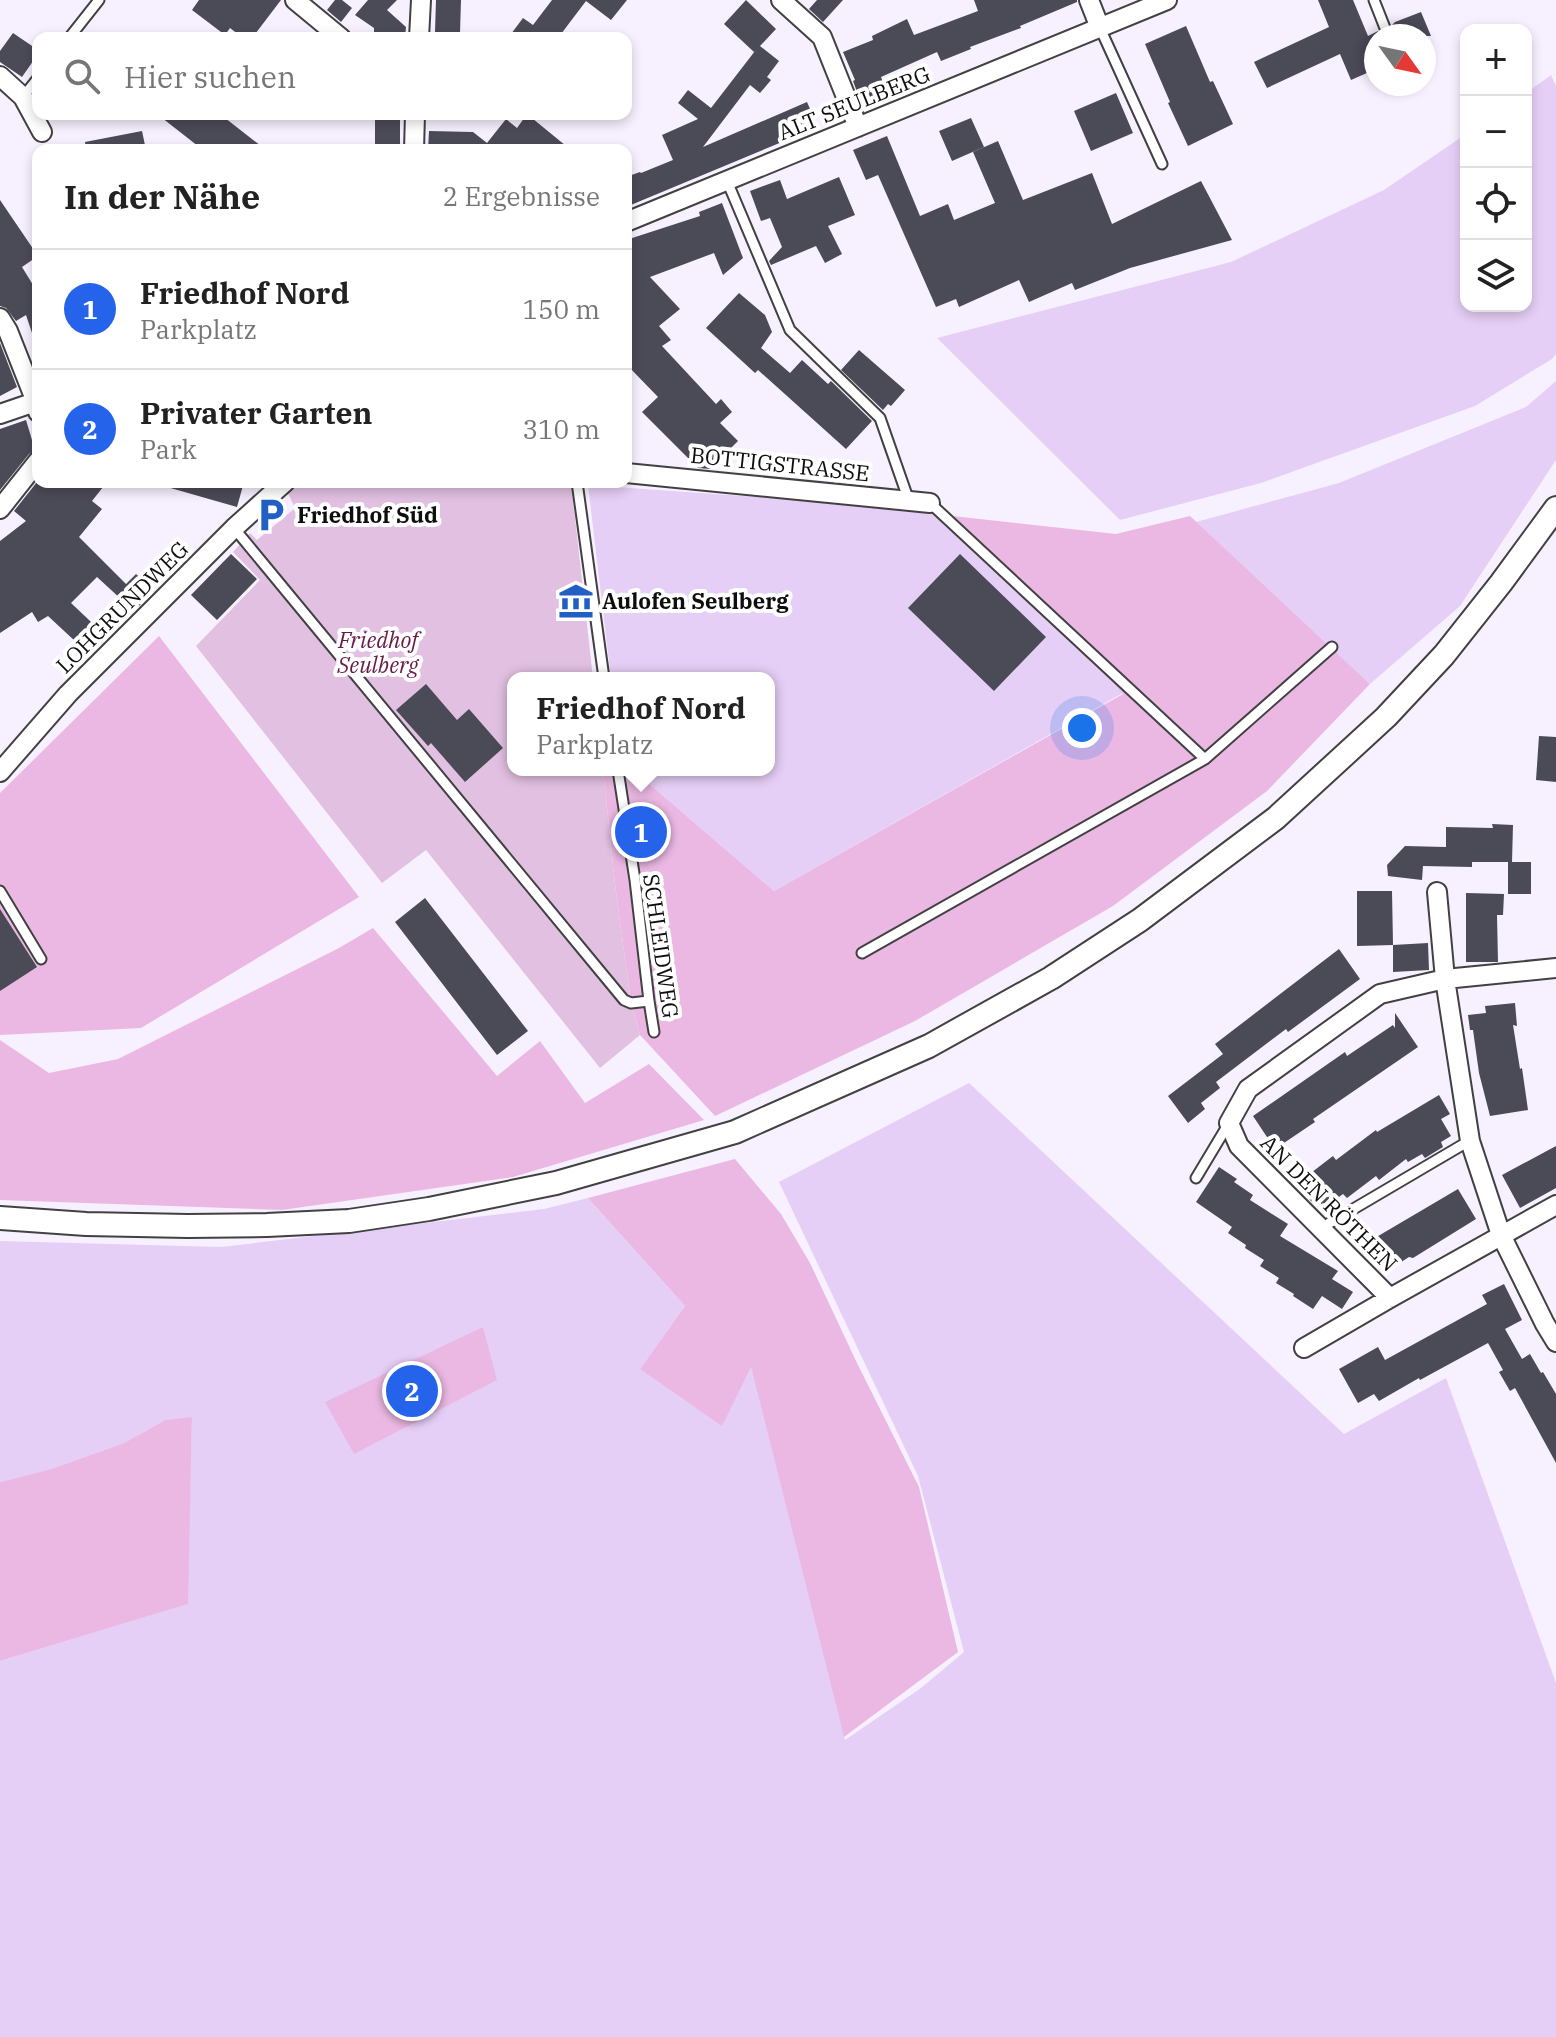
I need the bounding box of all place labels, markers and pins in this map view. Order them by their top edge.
parking icon: Friedhof Süd [252,496,290,534]
place label: Friedhof Süd [297,500,438,529]
museum icon: Aulofen Seulberg [557,582,595,620]
place label: Aulofen Seulberg [602,586,789,615]
pin: 1 [615,802,667,862]
pin: 2 [386,1361,438,1421]

